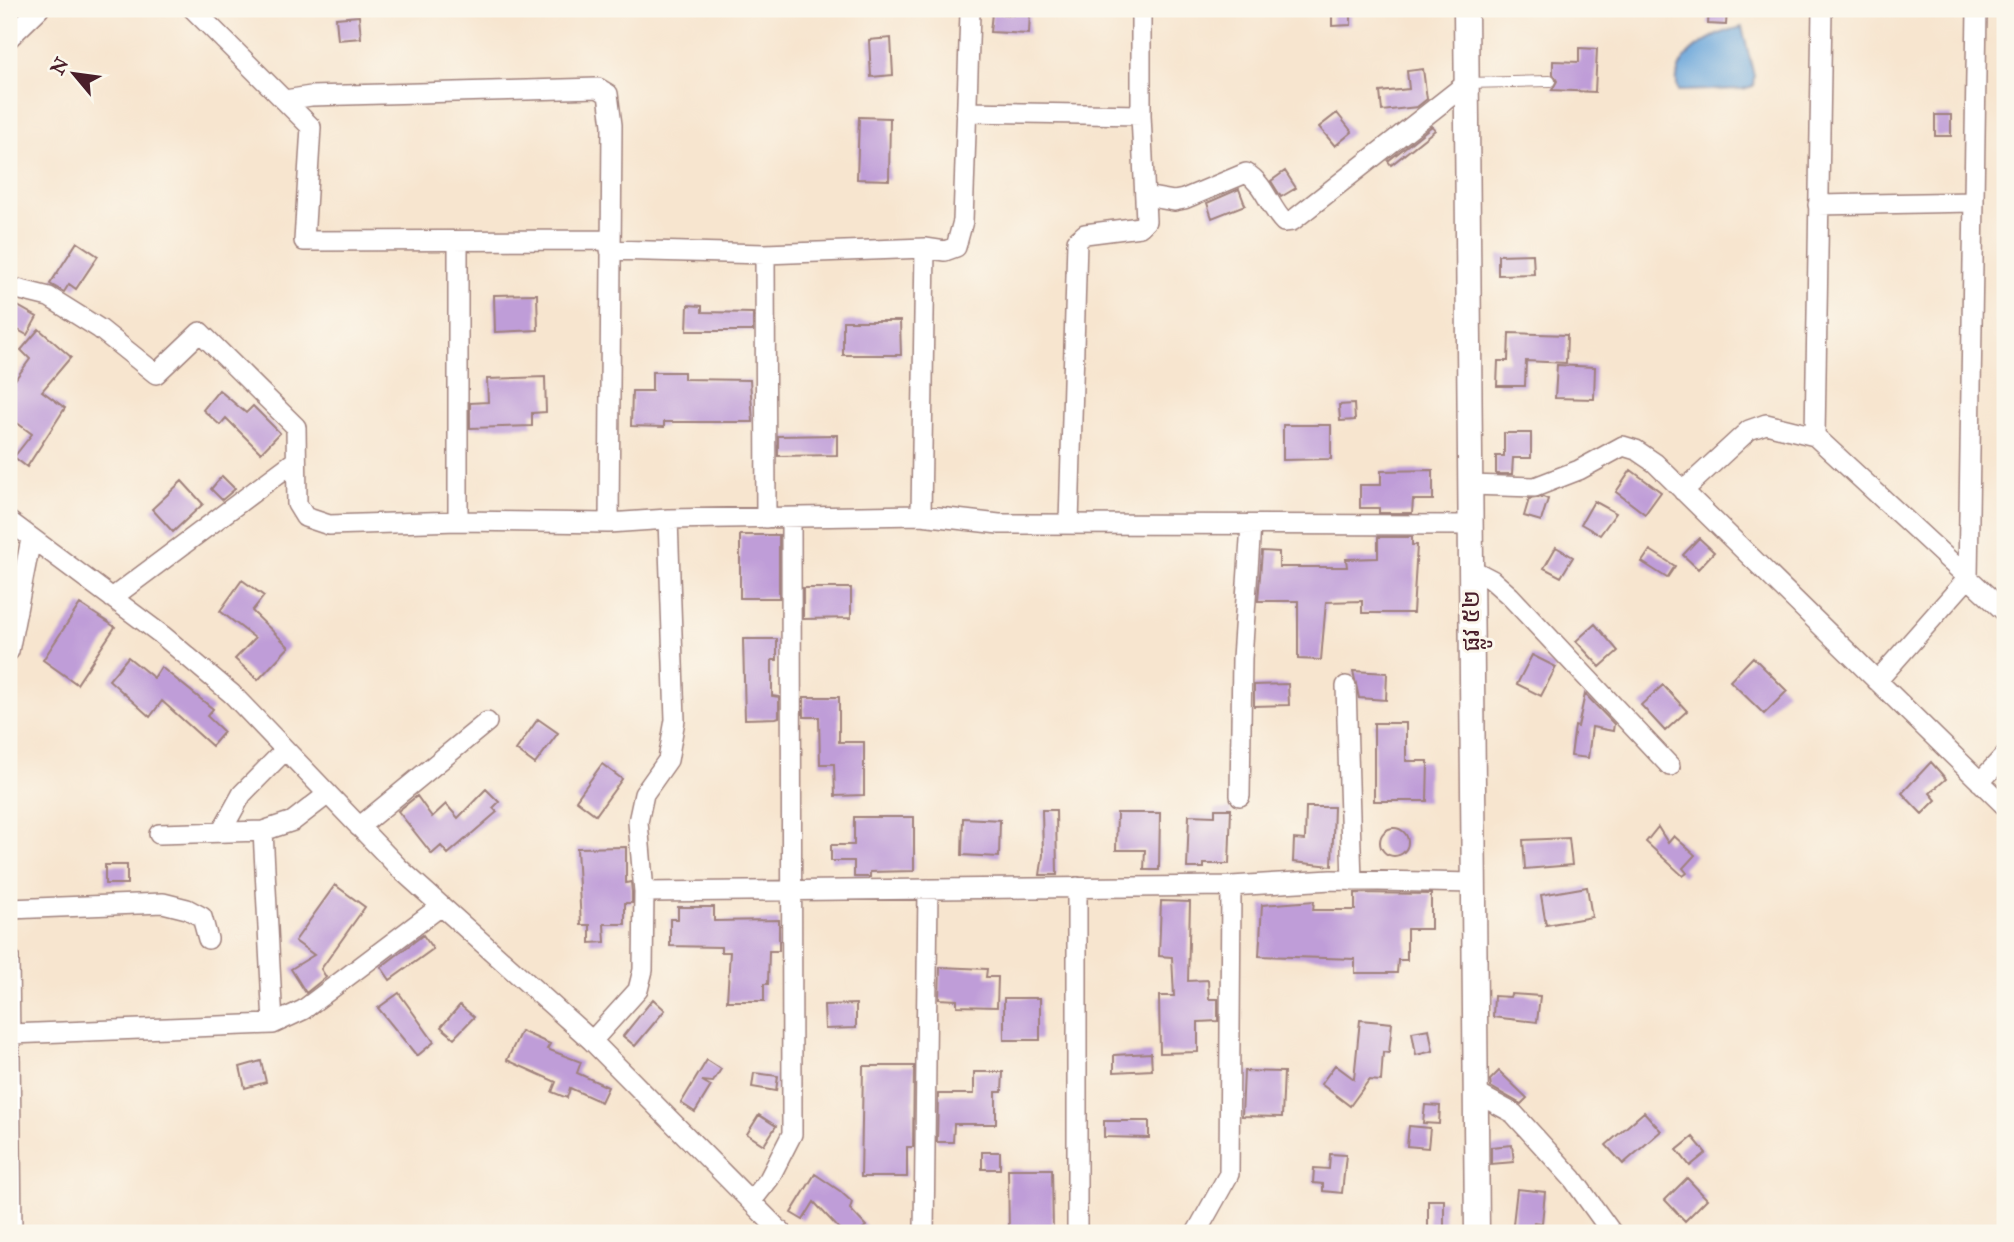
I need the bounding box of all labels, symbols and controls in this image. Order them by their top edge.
north arrow [38,38,108,108]
text: N [46,53,74,79]
street label: ផ្លូវ ៥២ [1456,590,1493,652]

